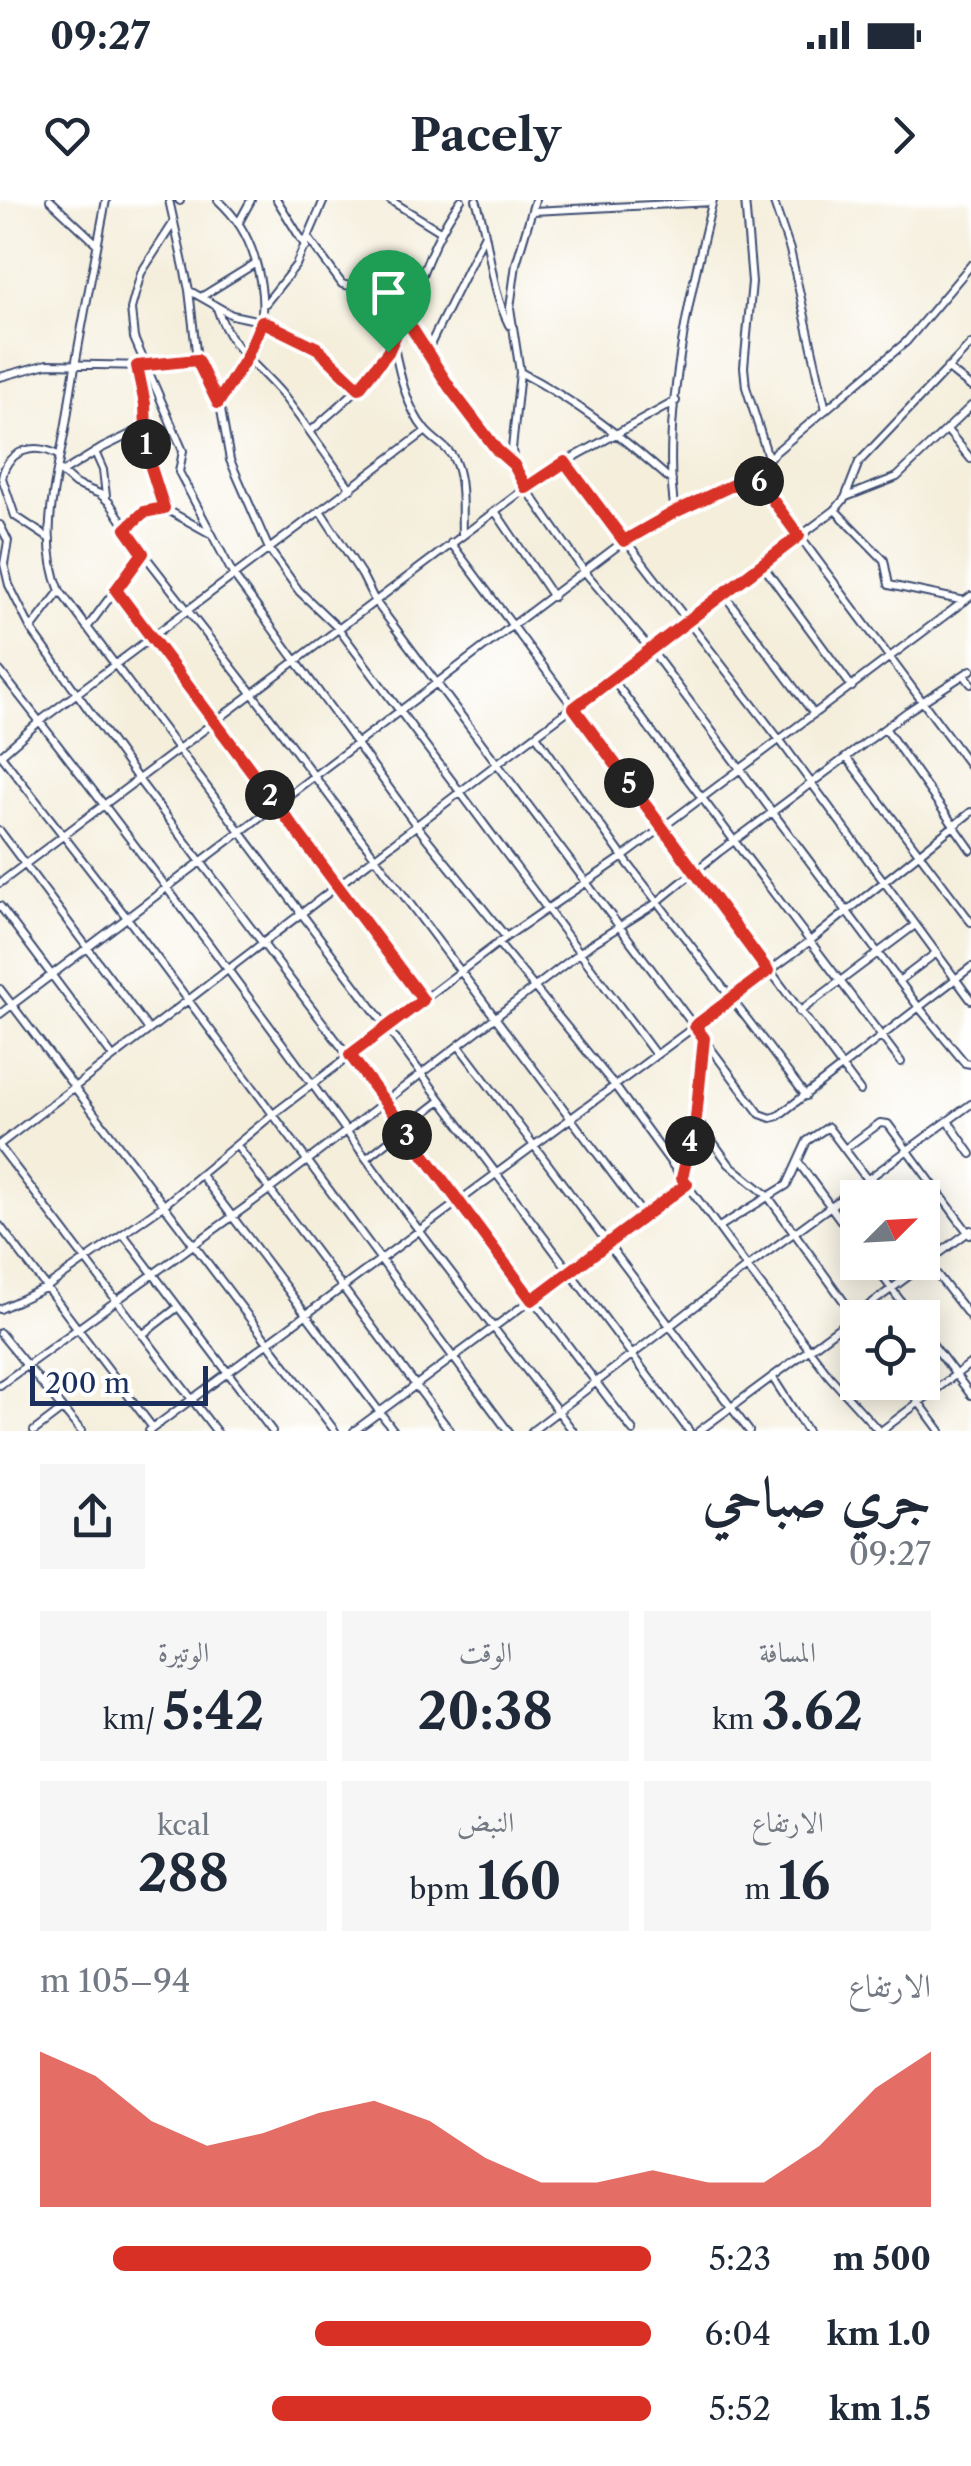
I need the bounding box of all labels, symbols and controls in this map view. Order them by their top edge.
text: 09:27 [50,12,150,59]
text: Pacely [410,107,561,163]
icon: heart [40,108,95,163]
icon: forward [876,108,931,163]
pin [346,250,431,353]
icon: arrive [361,265,416,320]
pin: 1 [121,419,171,469]
text: 1 [140,427,152,461]
pin: 6 [734,456,784,506]
text: 6 [751,464,767,498]
pin: 5 [604,758,654,808]
text: 5 [621,766,637,800]
pin: 2 [245,770,295,820]
text: 2 [262,778,278,812]
pin: 3 [382,1110,432,1160]
pin: 4 [665,1116,715,1166]
text: 3 [399,1118,415,1152]
text: 4 [682,1124,698,1158]
north arrow [840,1180,940,1280]
map controls [840,1180,940,1400]
button: locate [840,1300,940,1400]
scale bar [30,1361,208,1406]
text: 200 m [45,1366,130,1400]
text: جري صباحي [702,1463,931,1530]
button: share [40,1464,145,1569]
text: 09:27 [849,1534,931,1573]
text: الوتيرة [158,1635,209,1669]
text: الوقت [459,1635,512,1669]
text: المسافة [759,1635,816,1669]
text: 5:42 [163,1680,264,1742]
text: 20:38 [418,1680,553,1742]
text: 3.62 [762,1680,863,1742]
text: /km [103,1702,163,1736]
text: km [712,1702,762,1736]
text: النبض [457,1805,514,1839]
text: الارتفاع [751,1805,824,1839]
text: kcal [157,1808,210,1842]
text: 288 [138,1842,229,1904]
text: 160 [477,1850,561,1912]
text: 16 [778,1850,830,1912]
text: bpm [410,1872,477,1906]
text: m [745,1872,778,1906]
text: 94–105 m [40,1961,190,2000]
text: الارتفاع [848,1966,931,2005]
text: 5:23 [709,2239,771,2278]
text: 500 m [833,2239,931,2278]
text: 6:04 [705,2314,771,2353]
text: 1.0 km [827,2314,931,2353]
text: 5:52 [709,2389,771,2428]
text: 1.5 km [829,2389,931,2428]

